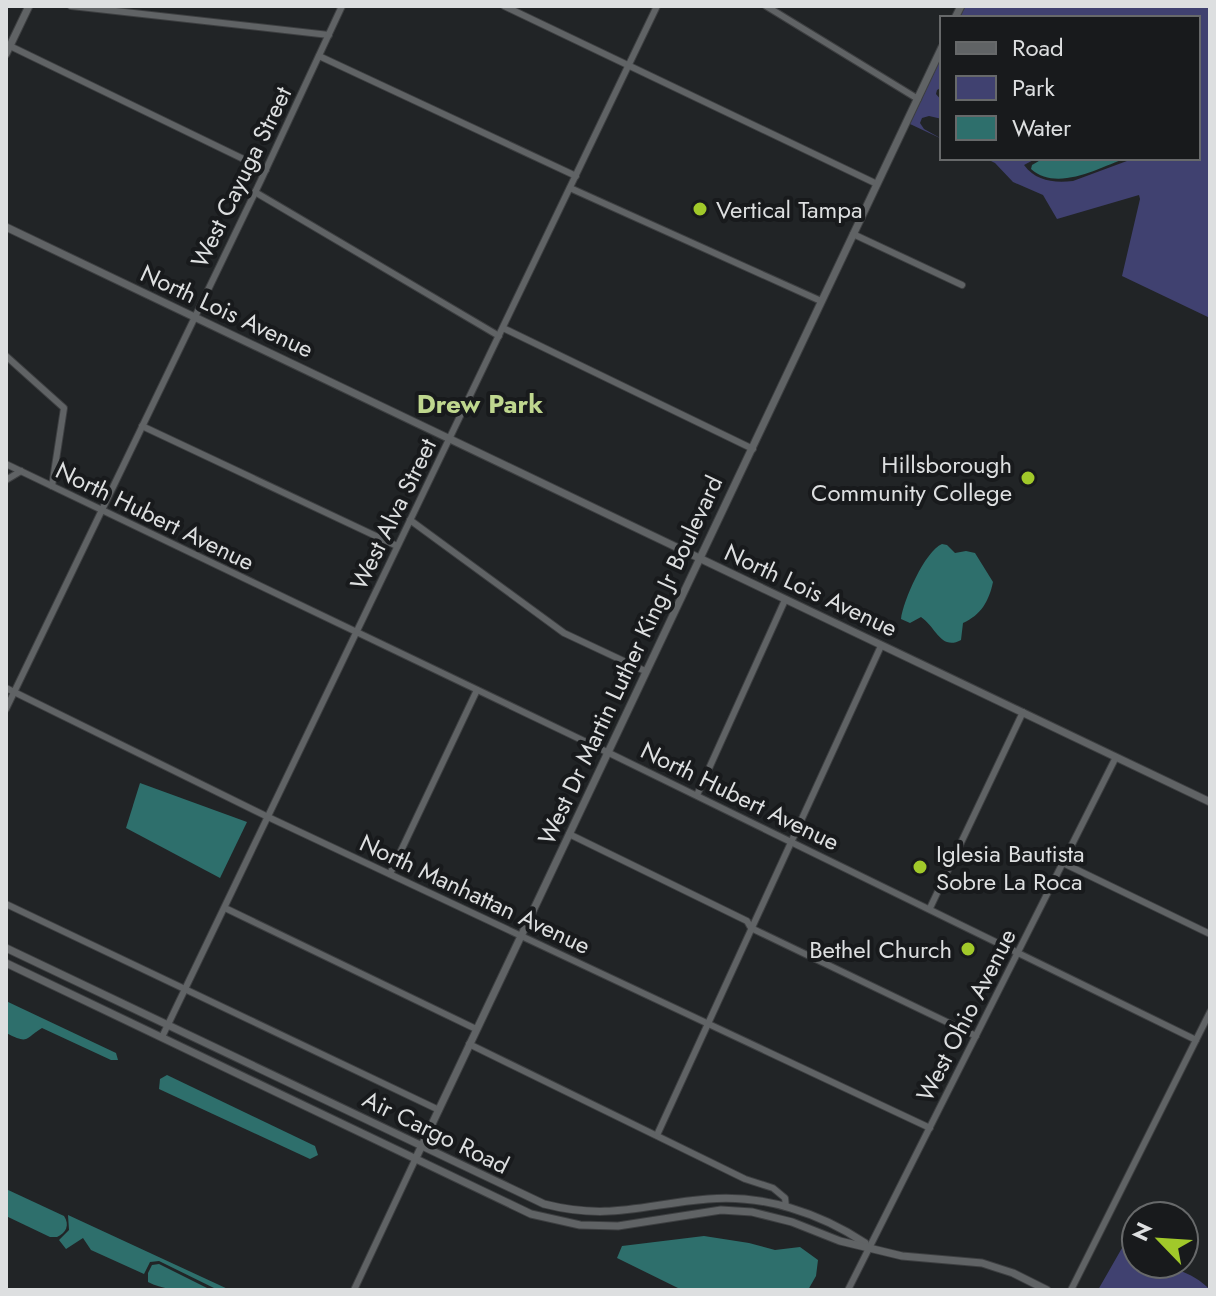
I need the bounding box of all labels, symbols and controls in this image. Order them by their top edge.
legend [940,16,1200,160]
text: Road [1012,30,1064,65]
text: Park [1012,70,1055,105]
street label: West Cayuga Street [182,80,300,273]
text: Water [1012,110,1072,145]
place label: Vertical Tampa [716,192,863,227]
marker: Vertical Tampa [691,200,709,218]
street label: North Lois Avenue [135,256,319,366]
district label: Drew Park [417,385,543,423]
street label: West Alva Street [341,432,445,596]
place label: Hillsborough Community College [811,447,1012,510]
street label: North Hubert Avenue [50,453,260,579]
marker: Hillsborough Community College [1019,469,1037,487]
street label: West Dr Martin Luther King Jr Boulevard [529,470,731,850]
street label: North Lois Avenue [719,535,903,645]
street label: North Hubert Avenue [635,733,845,859]
street label: North Manhattan Avenue [354,825,596,963]
place label: Iglesia Bautista Sobre La Roca [936,836,1085,899]
marker: Iglesia Bautista Sobre La Roca [911,858,929,876]
street label: West Ohio Avenue [907,923,1025,1107]
place label: Bethel Church [809,932,952,967]
marker: Bethel Church [959,940,977,958]
street label: Air Cargo Road [357,1081,515,1183]
north arrow [1120,1200,1200,1280]
text: N [1124,1217,1160,1246]

